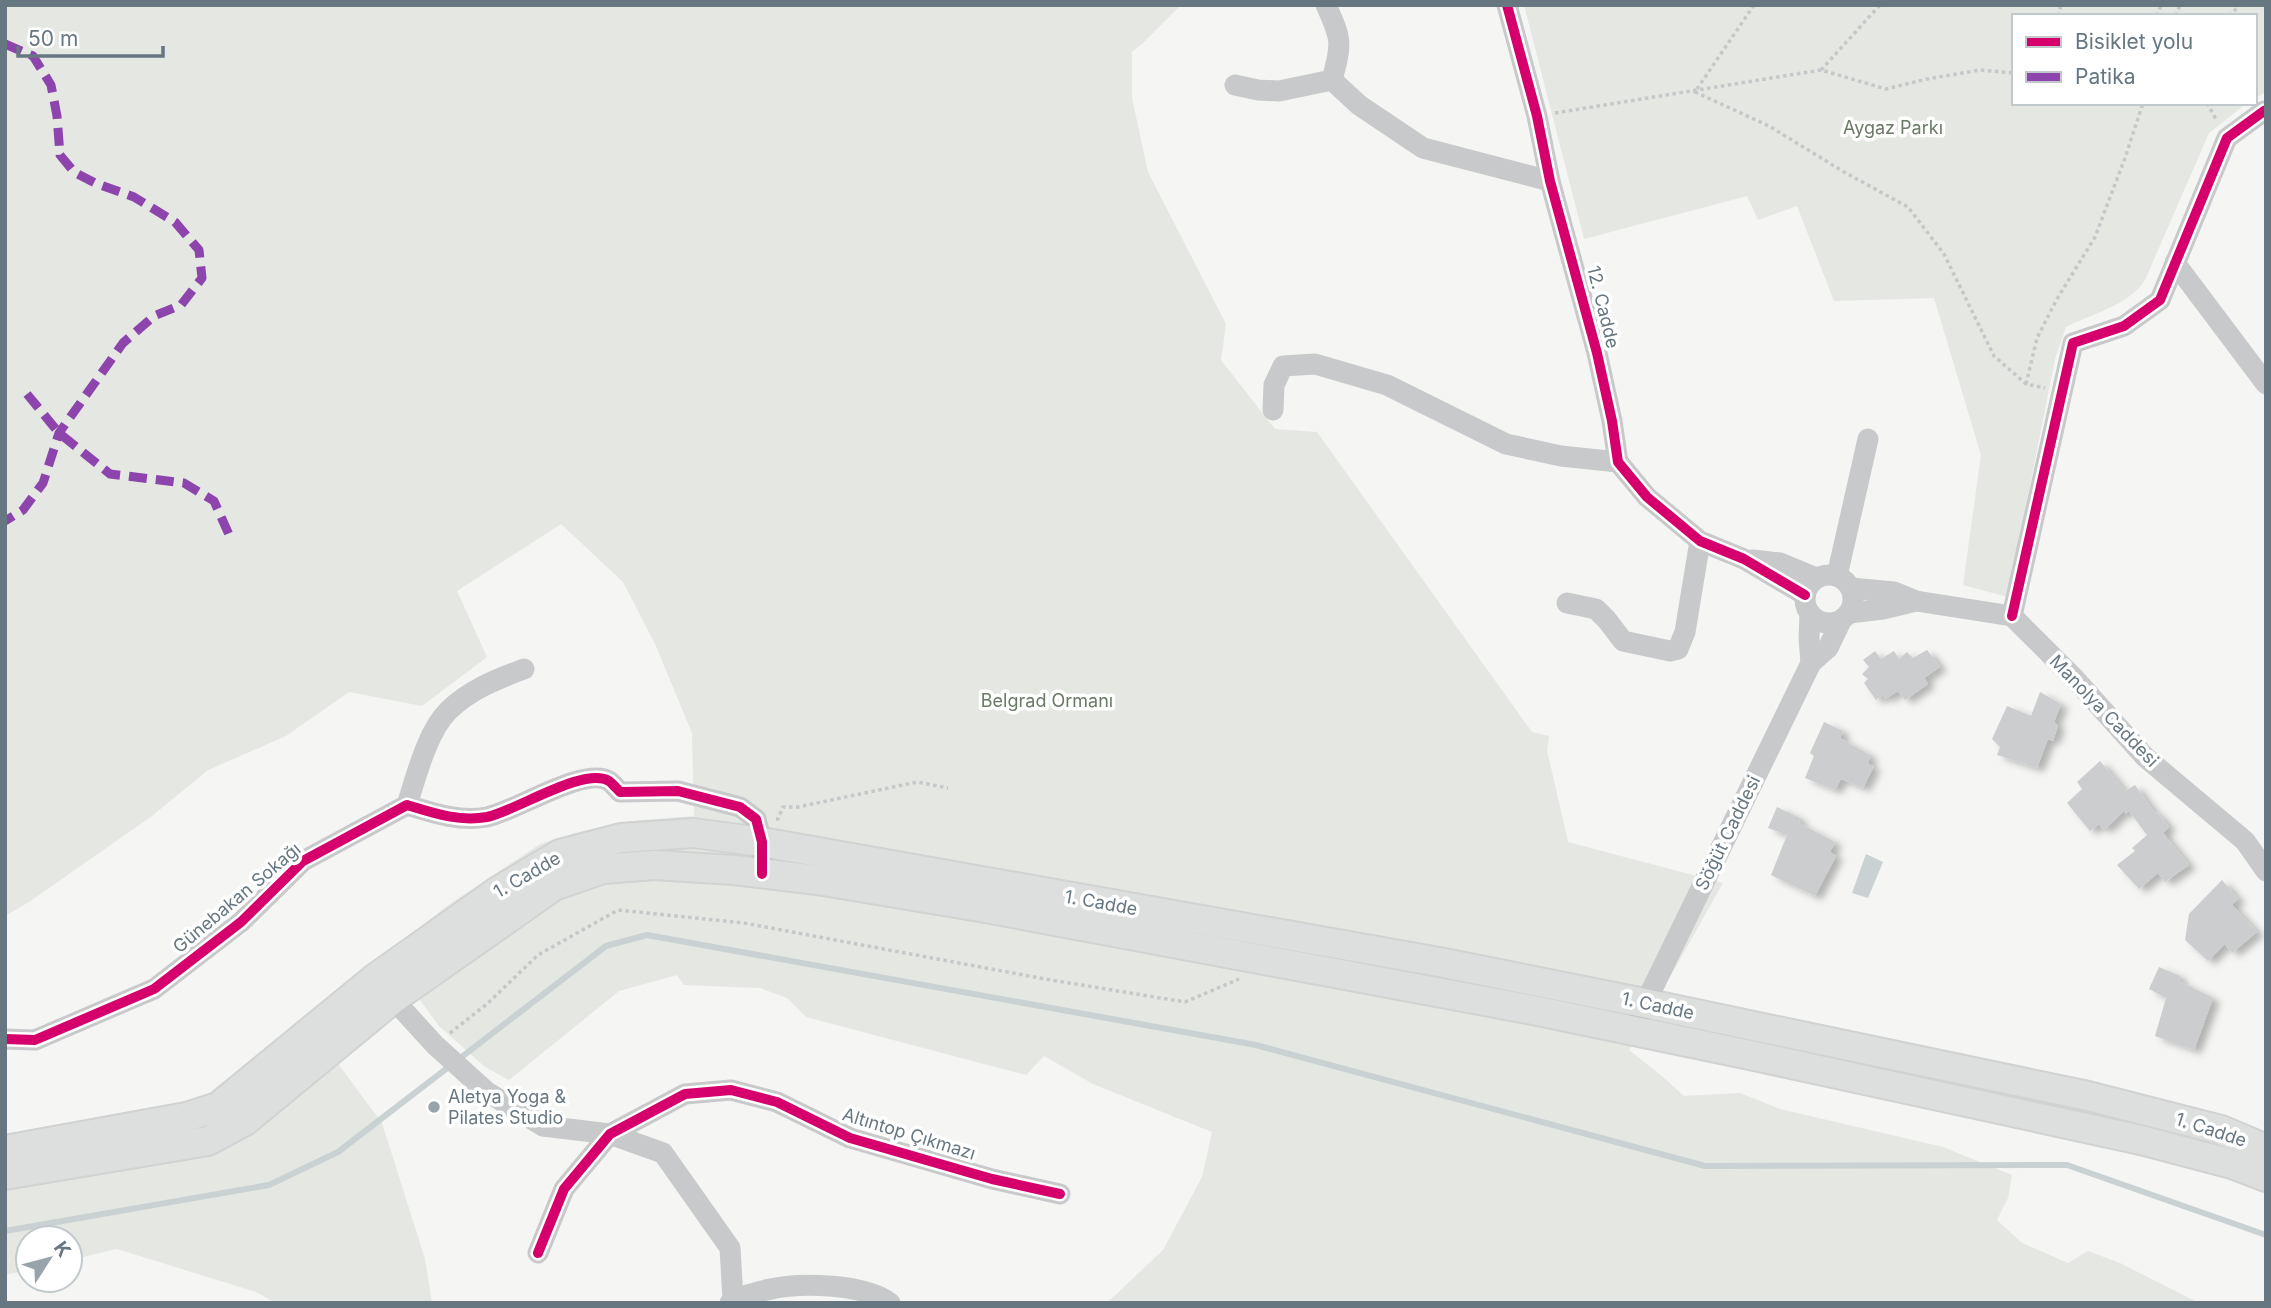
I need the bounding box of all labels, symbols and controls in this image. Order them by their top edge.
scale bar [18,14,163,58]
legend [2012,14,2257,105]
text: 50 m [28,26,78,51]
text: Bisiklet yolu [2075,29,2193,54]
text: Patika [2075,64,2135,89]
park label: Aygaz Parkı [1843,117,1943,138]
street label: 12. Cadde [1583,263,1624,350]
street label: Manolya Caddesi [2046,650,2163,771]
park label: Belgrad Ormanı [981,690,1113,711]
street label: Söğüt Caddesi [1691,772,1764,893]
street label: Günebakan Sokağı [169,838,305,957]
street label: 1. Cadde [490,847,564,902]
street label: 1. Cadde [1063,886,1139,919]
street label: 1. Cadde [1620,988,1696,1023]
place label: Aletya Yoga & Pilates Studio [448,1086,567,1128]
marker: Aletya Yoga & Pilates Studio [426,1099,442,1115]
street label: Altıntop Çıkmazı [840,1103,978,1164]
street label: 1. Cadde [2173,1108,2249,1151]
north arrow [14,1224,84,1294]
text: K [49,1237,76,1262]

